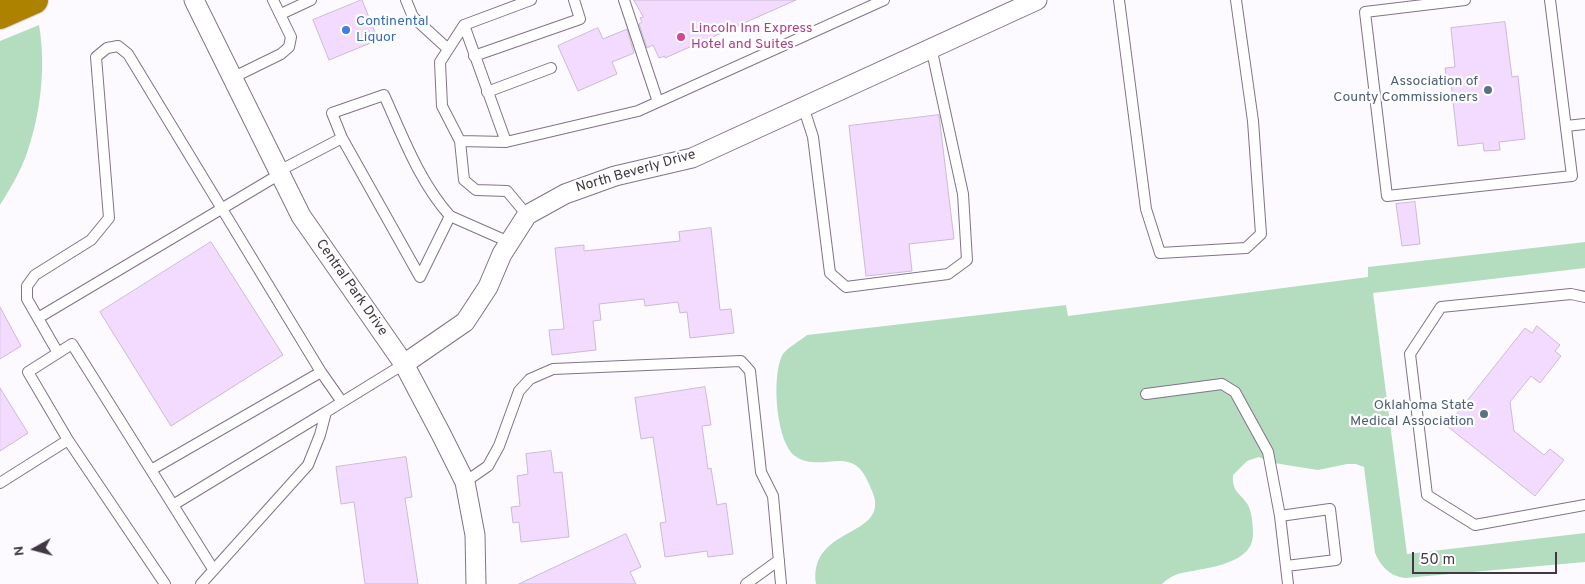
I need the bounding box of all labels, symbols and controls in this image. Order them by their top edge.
place label: Continental Liquor [356,14,429,46]
place label: Lincoln Inn Express Hotel and Suites [691,21,813,54]
marker: Continental Liquor [340,24,352,36]
marker: Lincoln Inn Express Hotel and Suites [675,31,687,43]
place label: Association of County Commissioners [1333,74,1478,106]
marker: Association of County Commissioners [1482,84,1494,96]
street label: North Beverly Drive [574,147,698,197]
street label: Central Park Drive [311,236,391,340]
place label: Oklahoma State Medical Association [1350,398,1474,431]
marker: Oklahoma State Medical Association [1478,408,1490,420]
north arrow [10,524,60,574]
scale bar [1415,542,1560,574]
text: N [11,545,29,557]
text: 50 m [1420,551,1455,570]

